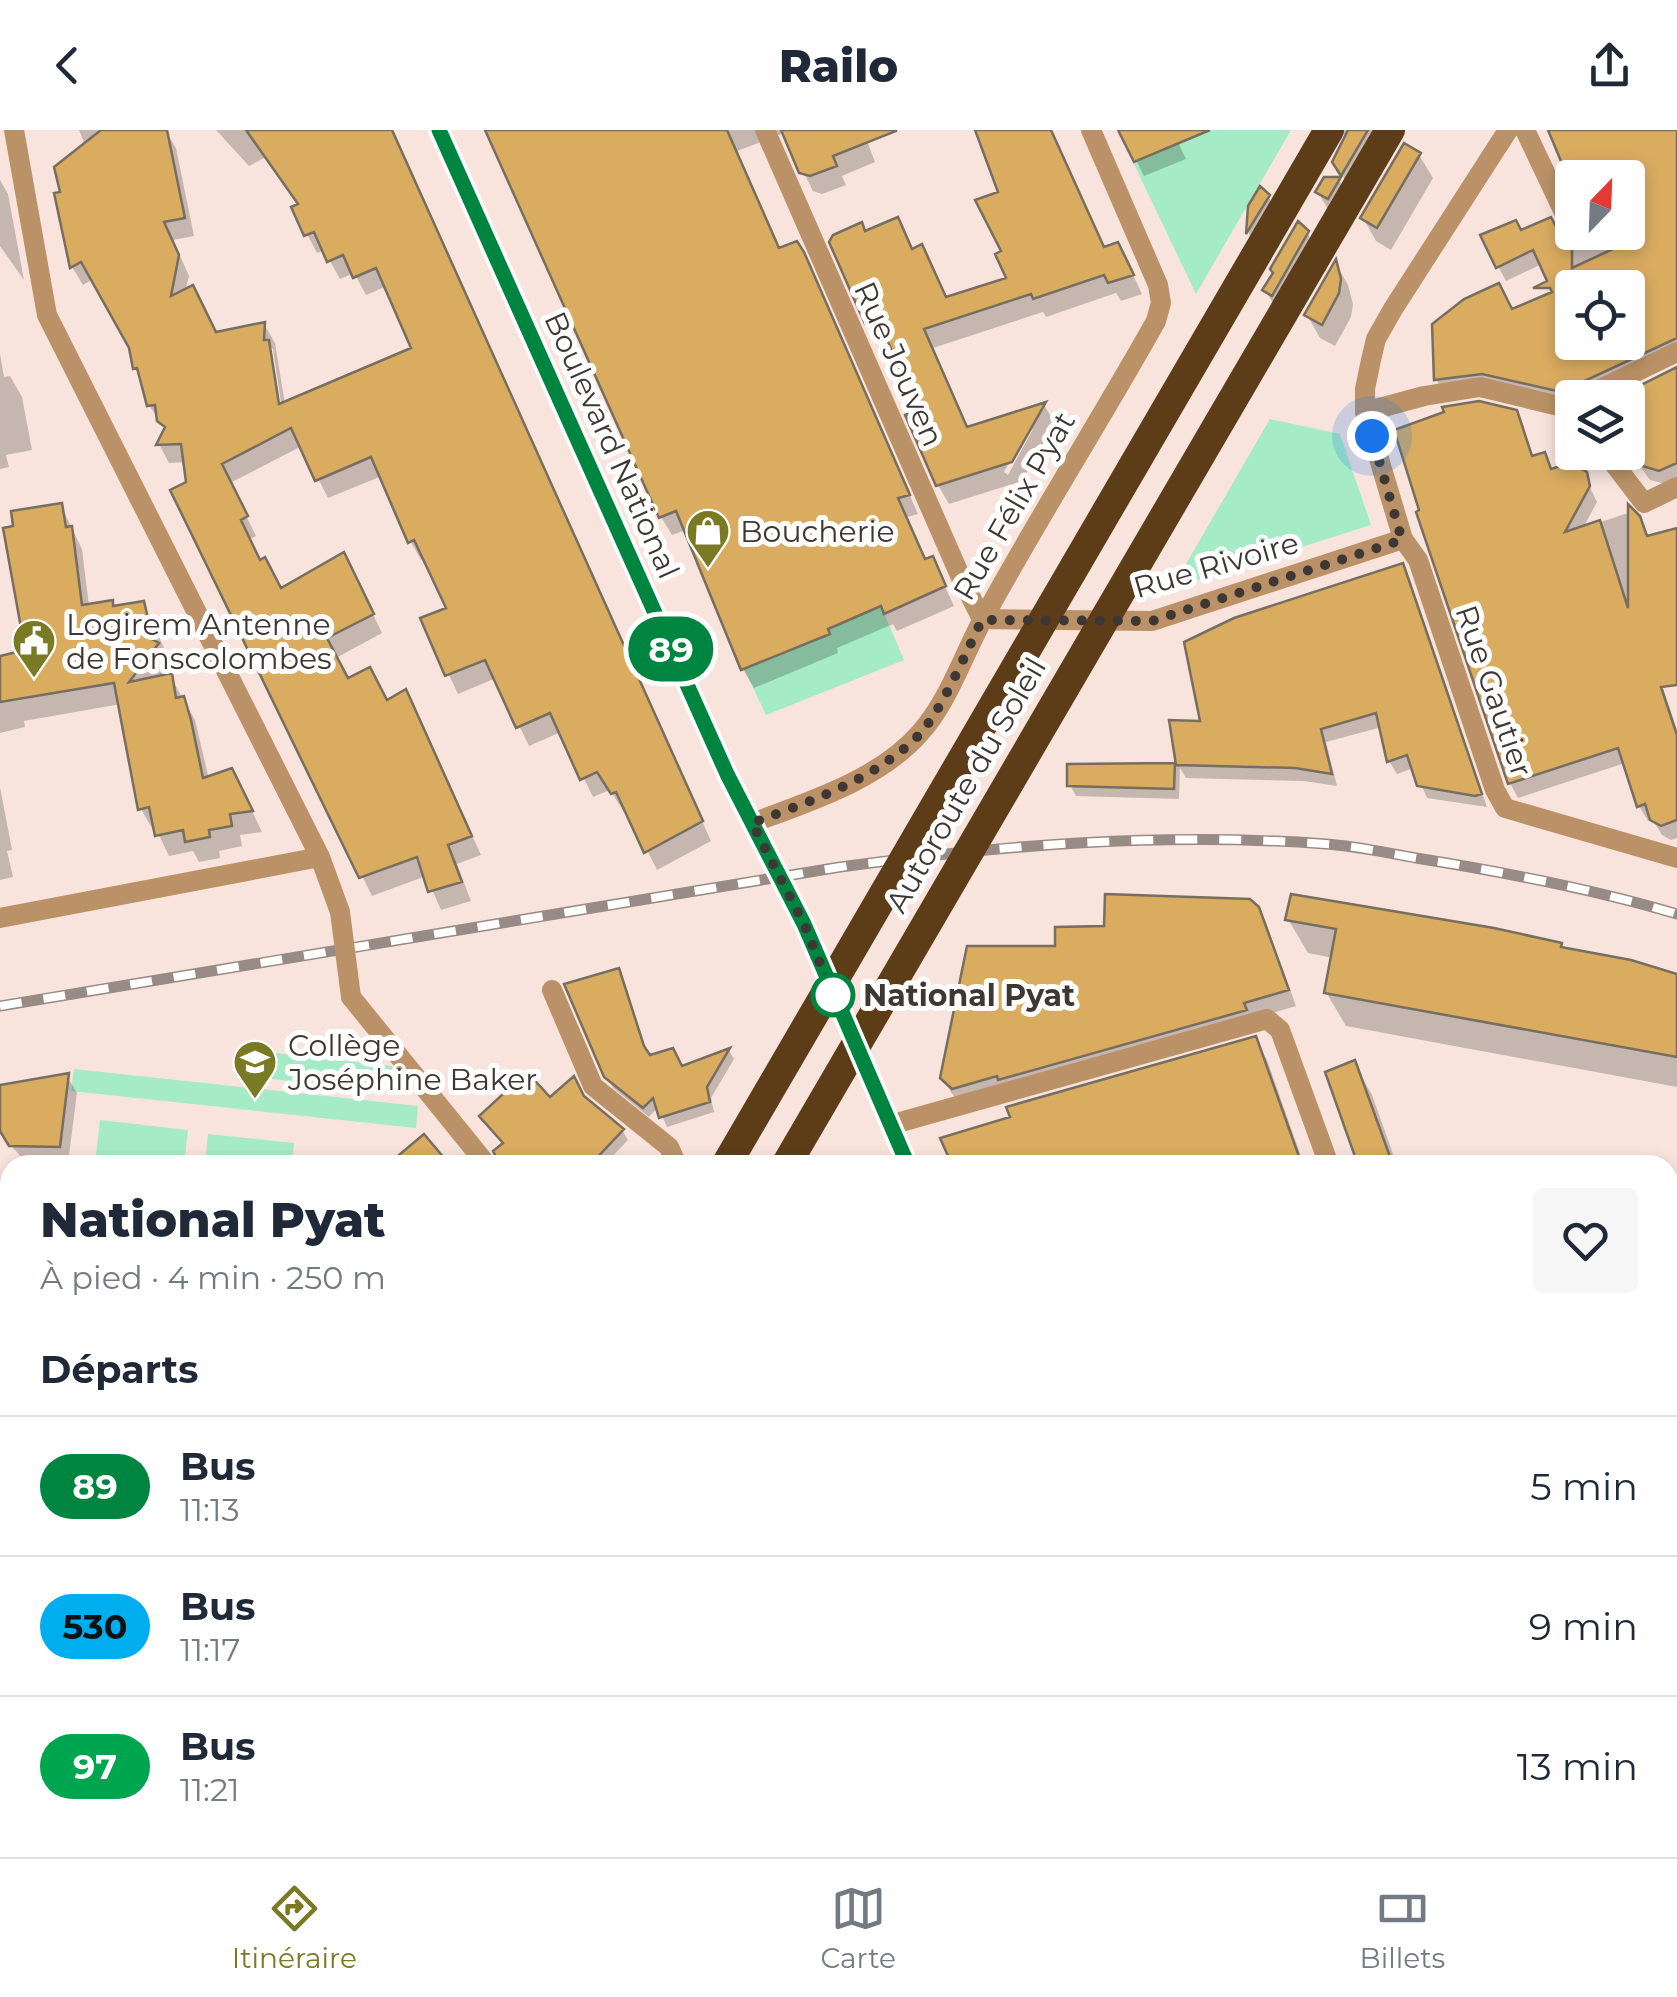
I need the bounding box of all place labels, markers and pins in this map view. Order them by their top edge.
shop icon: Boucherie [685,508,731,569]
place label: Boucherie [740,513,895,550]
place label: Logirem Antenne de Fonscolombes [66,606,332,677]
public building icon: Logirem Antenne de Fonscolombes [11,618,57,679]
marker: National Pyat [812,974,854,1016]
place label: National Pyat [863,977,1075,1014]
place label: Collège Joséphine Baker [287,1027,537,1098]
school or university icon: Collège Joséphine Baker [232,1039,278,1100]

